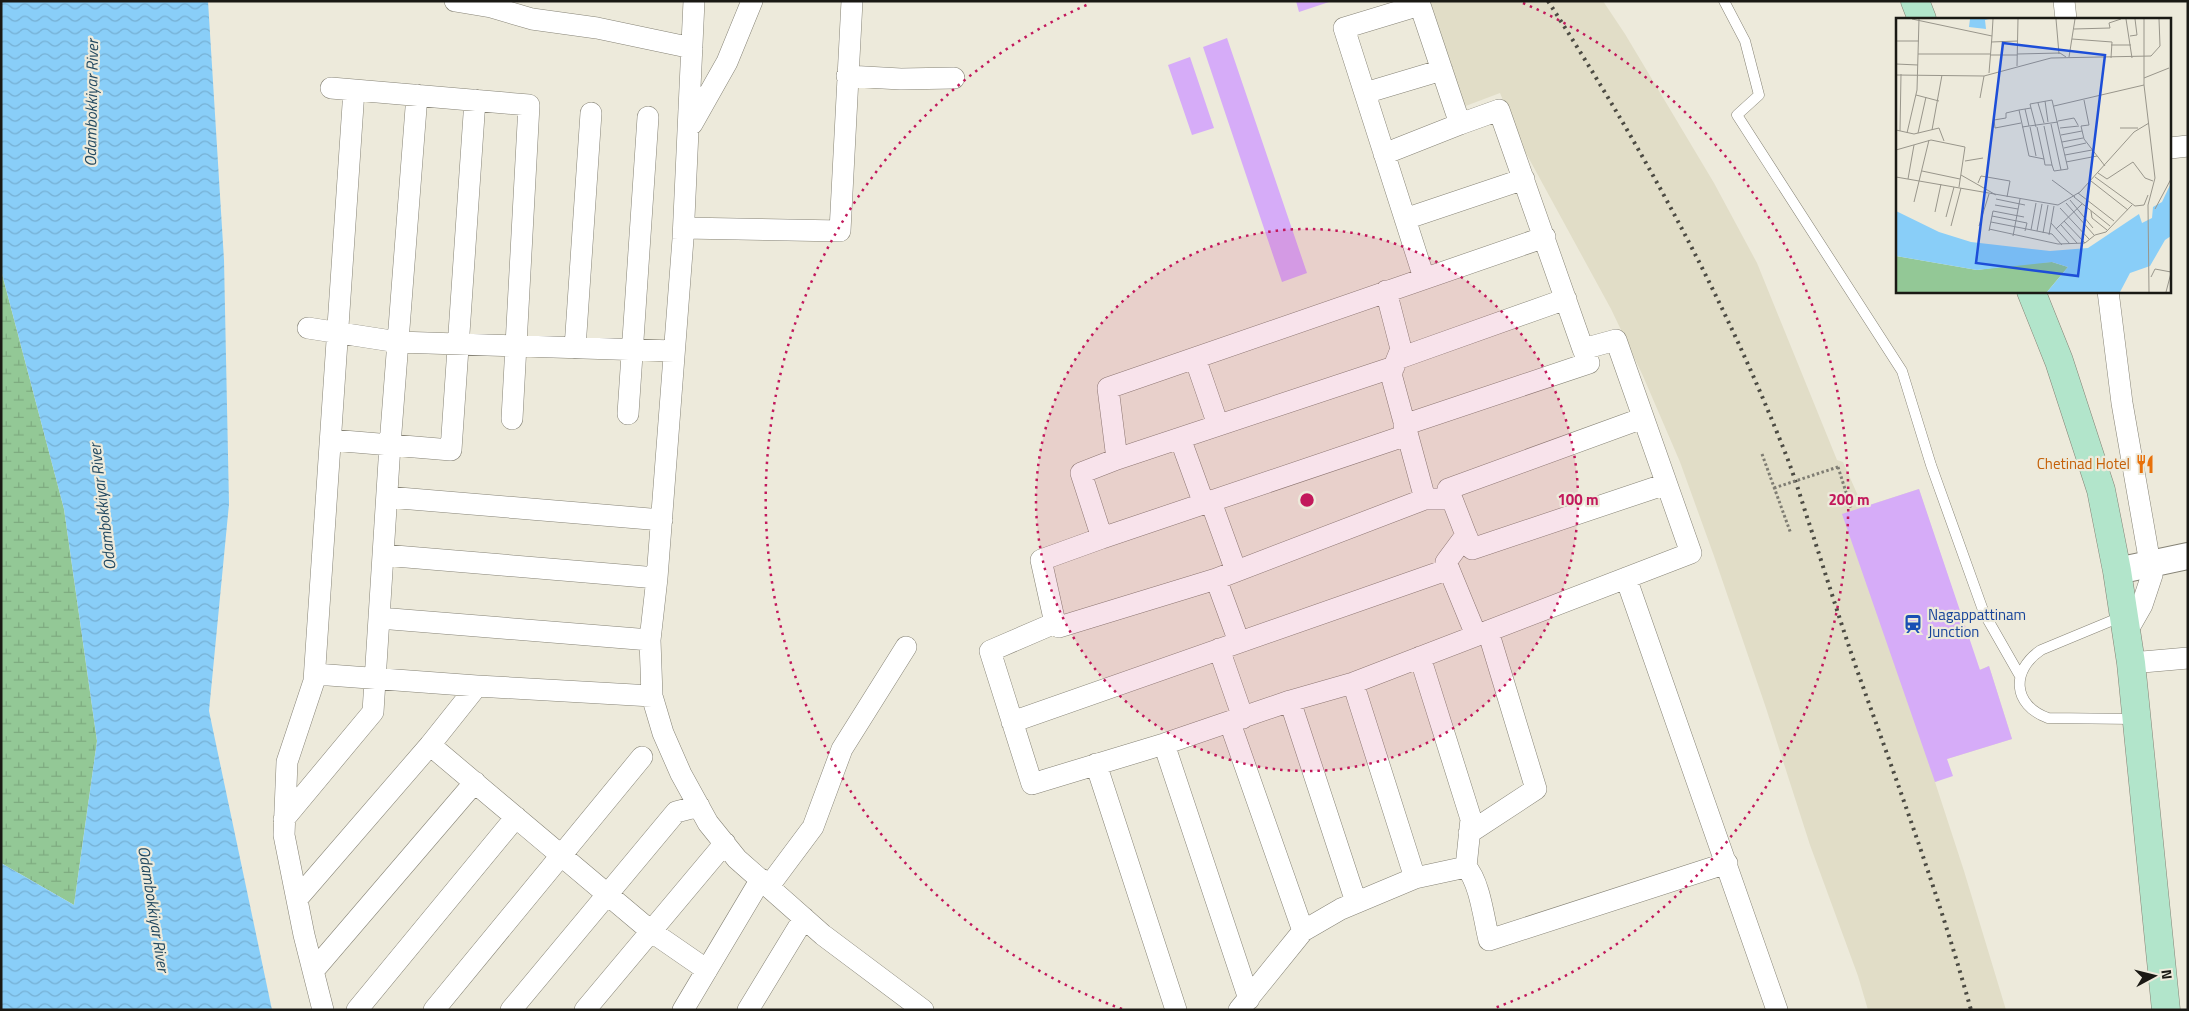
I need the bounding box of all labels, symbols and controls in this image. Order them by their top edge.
inset map [1896,18,2172,292]
water label: Odambokkiyar River [78,37,104,167]
water label: Odambokkiyar River [82,440,122,572]
place label: Chetinad Hotel [2037,452,2130,475]
restaurant icon: Chetinad Hotel [2134,453,2156,475]
text: 100 m [1557,488,1599,511]
text: 200 m [1828,488,1870,511]
centre of rings [1298,491,1316,509]
place label: Nagappattinam Junction [1928,603,2026,643]
station icon: Nagappattinam Junction [1902,613,1924,635]
water label: Odambokkiyar River [132,844,176,976]
north arrow [2129,951,2179,1001]
text: N [2156,968,2178,980]

